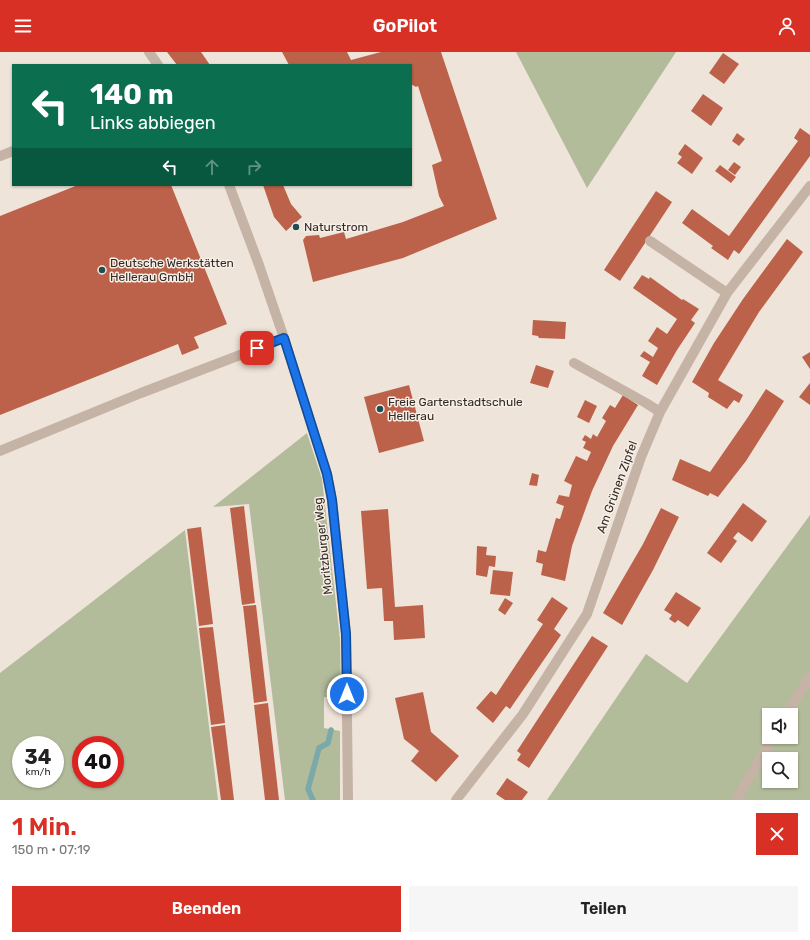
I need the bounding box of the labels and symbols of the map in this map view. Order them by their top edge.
place label: Naturstrom [304,220,368,234]
marker: Naturstrom [291,222,301,232]
place label: Deutsche Werkstätten Hellerau GmbH [110,256,234,284]
marker: Deutsche Werkstätten Hellerau GmbH [97,265,107,275]
pin [240,331,274,365]
place label: Freie Gartenstadtschule Hellerau [388,395,523,423]
marker: Freie Gartenstadtschule Hellerau [375,404,385,414]
street label: Am Grünen Zipfel [594,439,640,535]
street label: Moritzburger Weg [311,497,335,595]
position arrow [326,673,368,715]
speed limit sign: 40 [72,736,124,788]

